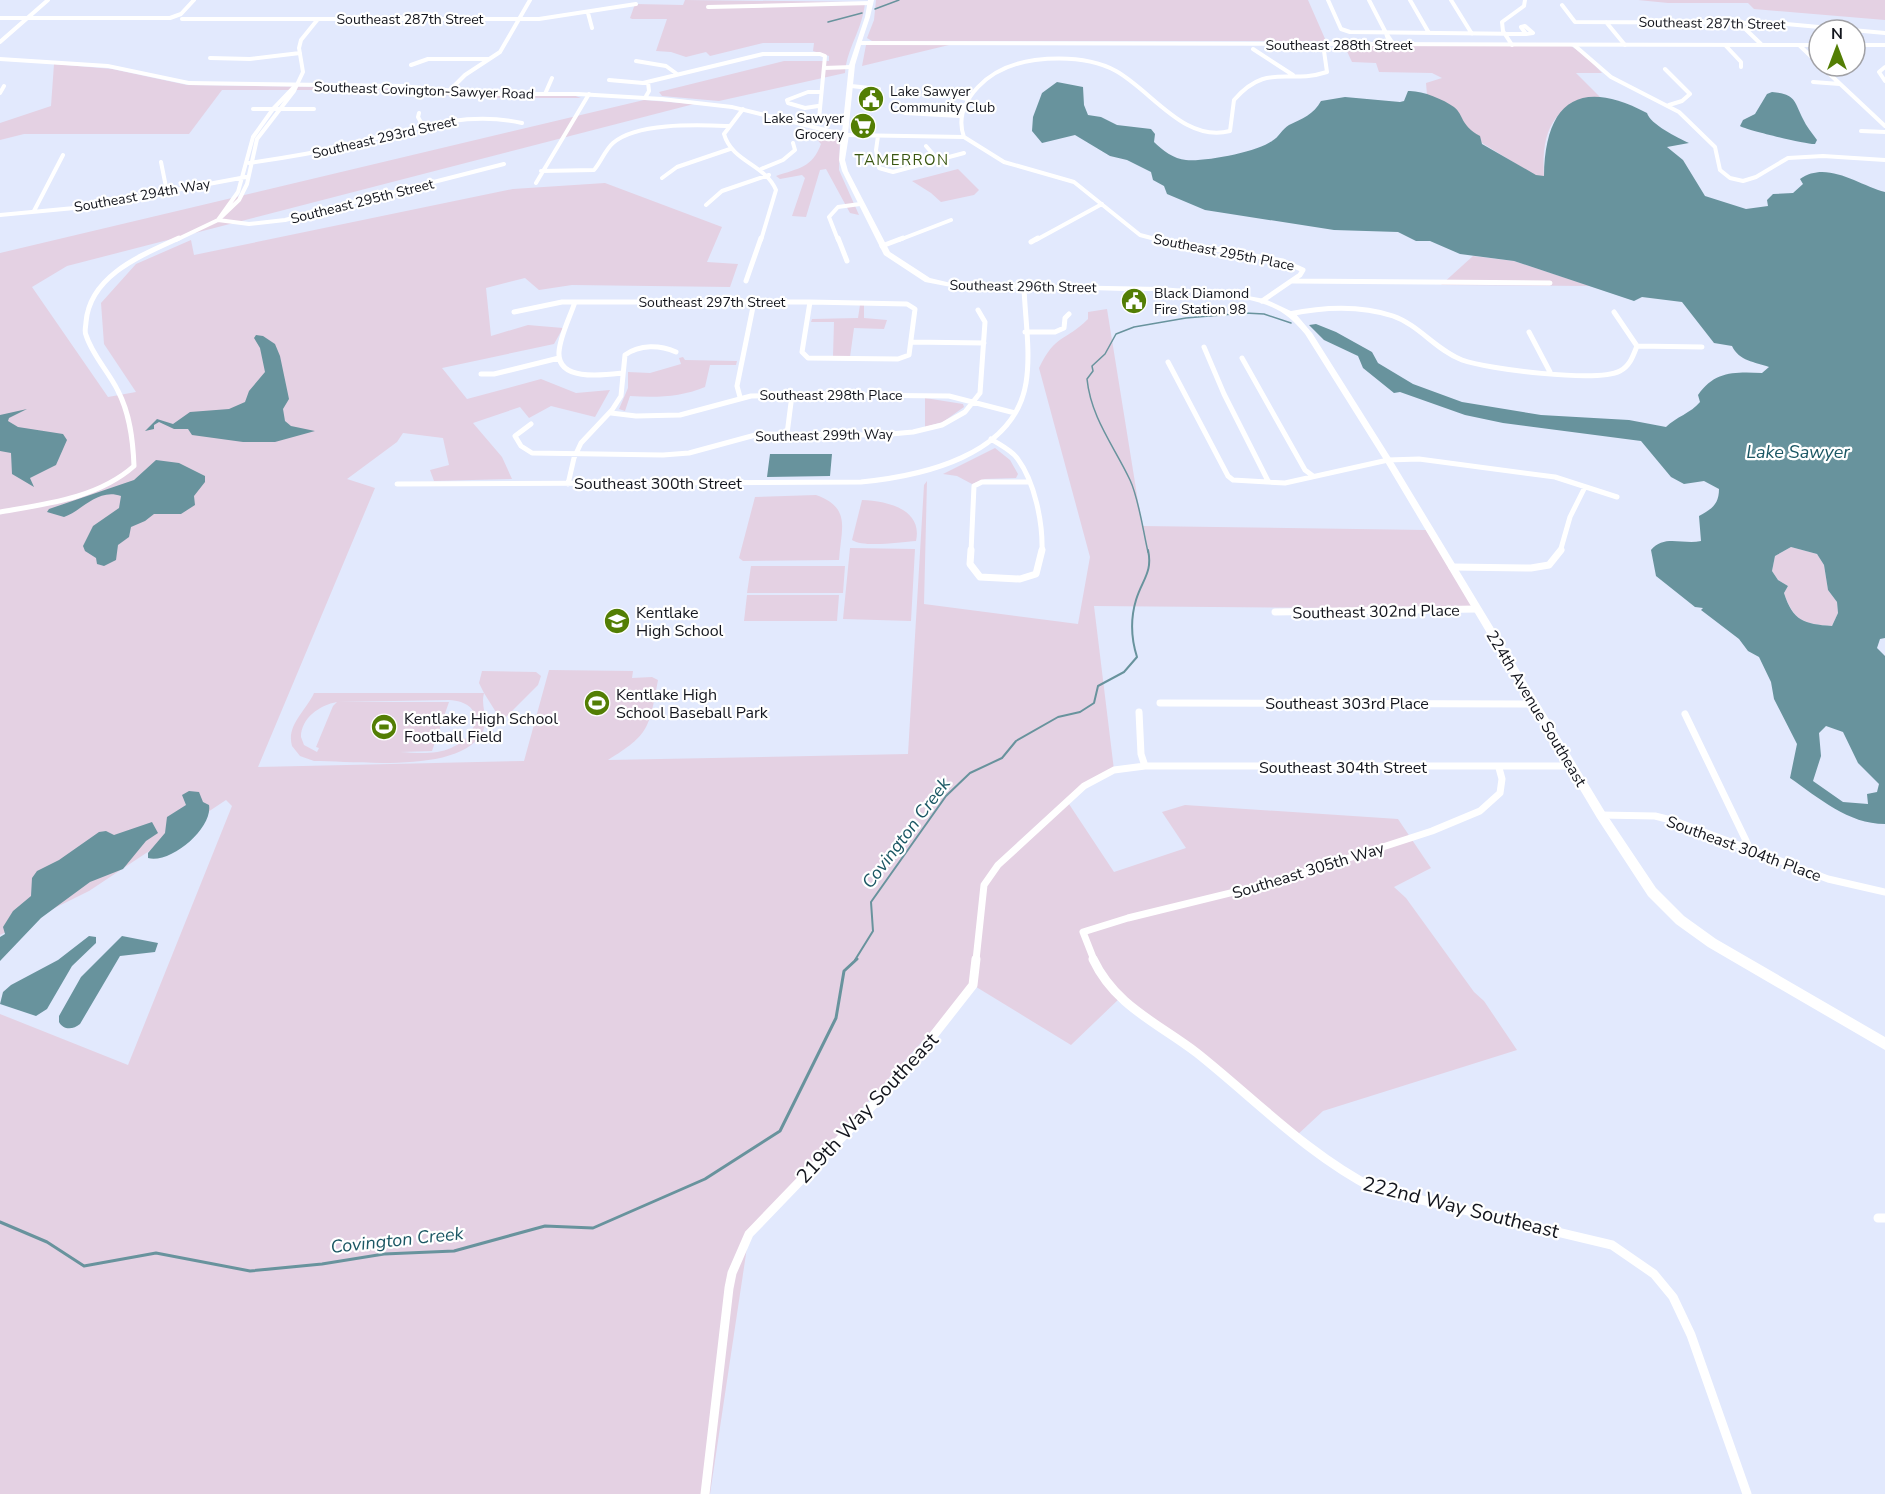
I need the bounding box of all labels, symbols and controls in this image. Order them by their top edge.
street label: Southeast 287th Street [337,10,484,29]
street label: Southeast 287th Street [1638,13,1786,34]
north arrow [1807,18,1867,78]
text: N [1831,23,1843,45]
street label: Southeast 288th Street [1266,36,1413,55]
street label: Southeast Covington-Sawyer Road [314,77,534,104]
place label: Lake Sawyer Community Club [890,82,995,117]
public building icon: Lake Sawyer Community Club [856,84,886,114]
place label: Lake Sawyer Grocery [764,109,845,144]
supermarket icon: Lake Sawyer Grocery [848,111,878,141]
street label: Southeast 293rd Street [310,112,458,163]
district label: TAMERRON [855,150,950,170]
street label: Southeast 294th Way [73,174,212,217]
street label: Southeast 295th Street [289,174,436,228]
street label: Southeast 295th Place [1152,230,1296,275]
street label: Southeast 296th Street [949,276,1097,297]
place label: Black Diamond Fire Station 98 [1154,284,1249,319]
public building icon: Black Diamond Fire Station 98 [1119,286,1149,316]
street label: Southeast 297th Street [639,293,786,312]
street label: Southeast 298th Place [760,386,903,405]
street label: Southeast 299th Way [755,425,894,446]
water label: Lake Sawyer [1746,440,1850,464]
street label: Southeast 300th Street [574,473,742,495]
street label: Southeast 302nd Place [1292,600,1460,624]
place label: Kentlake High School [636,602,724,642]
school or university icon: Kentlake High School [602,606,632,636]
street label: 224th Avenue Southeast [1481,626,1592,791]
place label: Kentlake High School Baseball Park [616,684,769,724]
sports icon: Kentlake High School Baseball Park [582,688,612,718]
street label: Southeast 303rd Place [1265,693,1429,715]
place label: Kentlake High School Football Field [404,708,558,748]
sports icon: Kentlake High School Football Field [369,712,399,742]
street label: Southeast 304th Street [1259,757,1427,779]
water label: Covington Creek [856,772,956,893]
street label: Southeast 304th Place [1663,811,1824,887]
street label: Southeast 305th Way [1230,837,1388,905]
street label: 219th Way Southeast [790,1026,945,1190]
street label: 222nd Way Southeast [1360,1170,1563,1245]
water label: Covington Creek [329,1221,465,1259]

